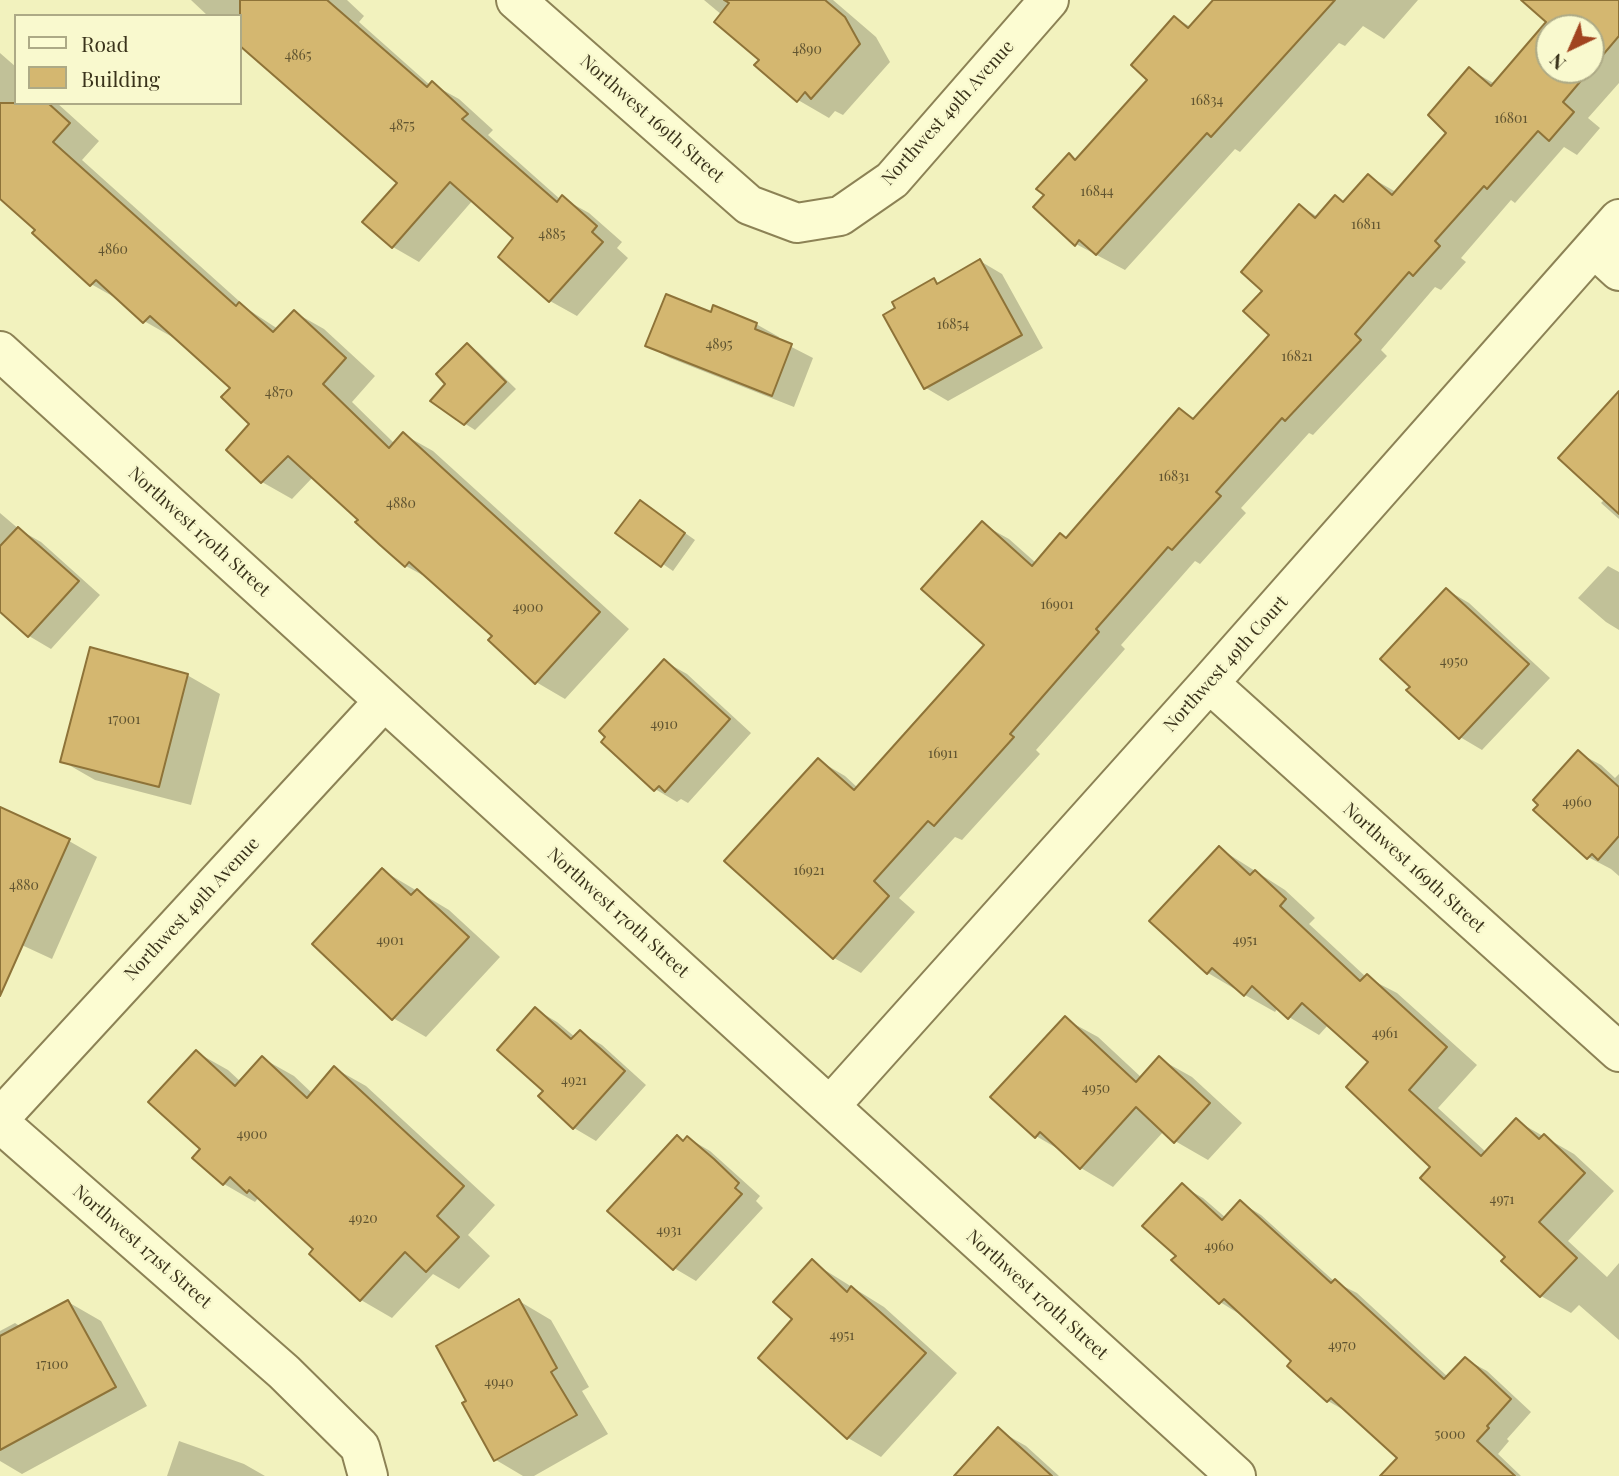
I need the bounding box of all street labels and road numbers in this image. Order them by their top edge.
street label: Northwest 49th Avenue [877,36,1019,190]
street label: Northwest 169th Street [576,51,728,187]
street label: Northwest 170th Street [124,463,274,601]
street label: Northwest 49th Court [1159,592,1293,736]
street label: Northwest 169th Street [1339,799,1489,937]
street label: Northwest 49th Avenue [120,833,264,985]
street label: Northwest 170th Street [543,844,693,982]
street label: Northwest 171st Street [68,1181,216,1313]
street label: Northwest 170th Street [962,1226,1112,1364]

